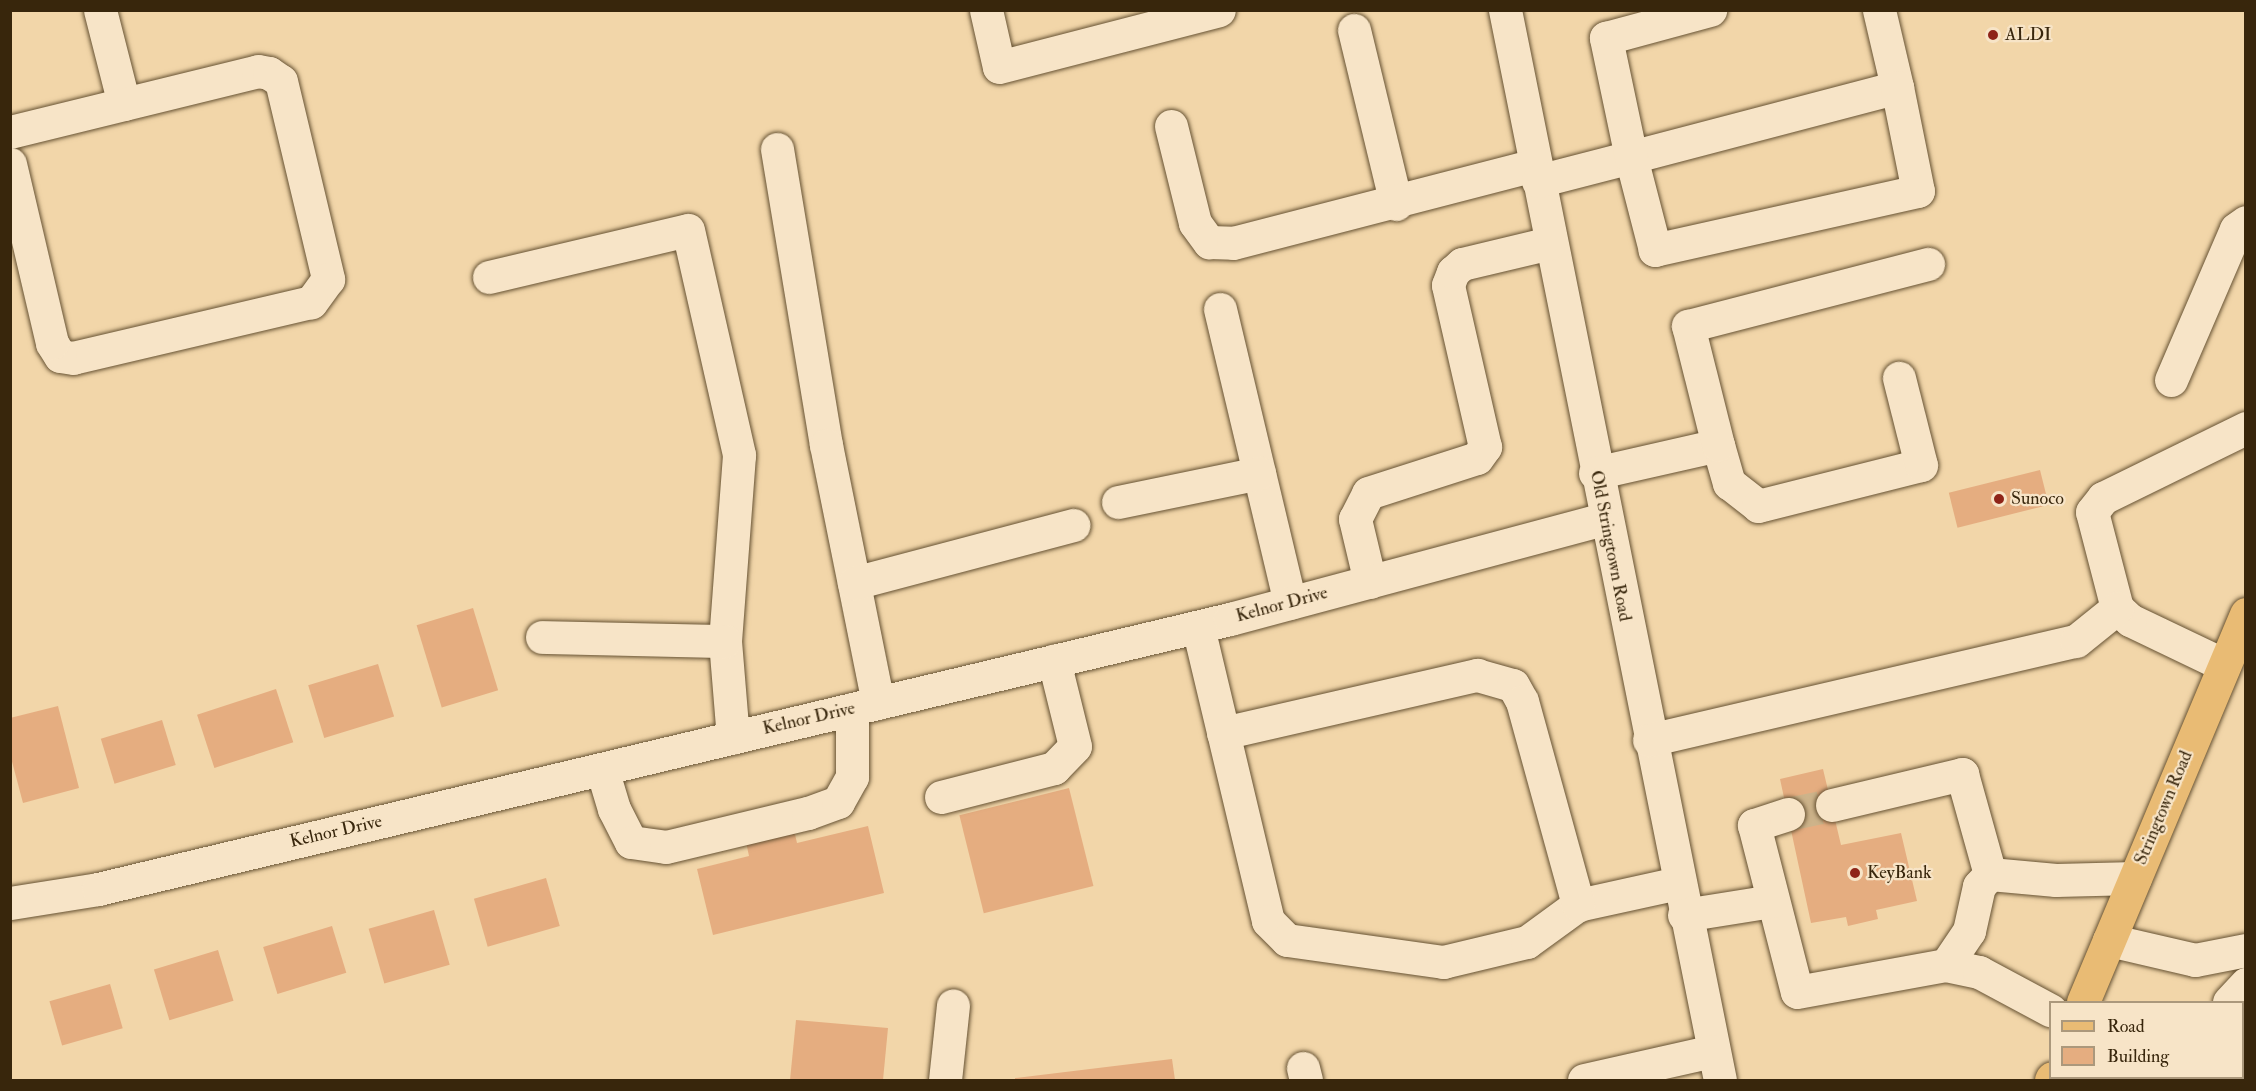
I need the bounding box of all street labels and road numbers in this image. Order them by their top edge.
street label: Old Stringtown Road [1585,469,1635,623]
street label: Kelnor Drive [1234,582,1330,628]
street label: Kelnor Drive [761,698,857,740]
street label: Stringtown Road [2130,748,2198,868]
street label: Kelnor Drive [288,811,384,853]

